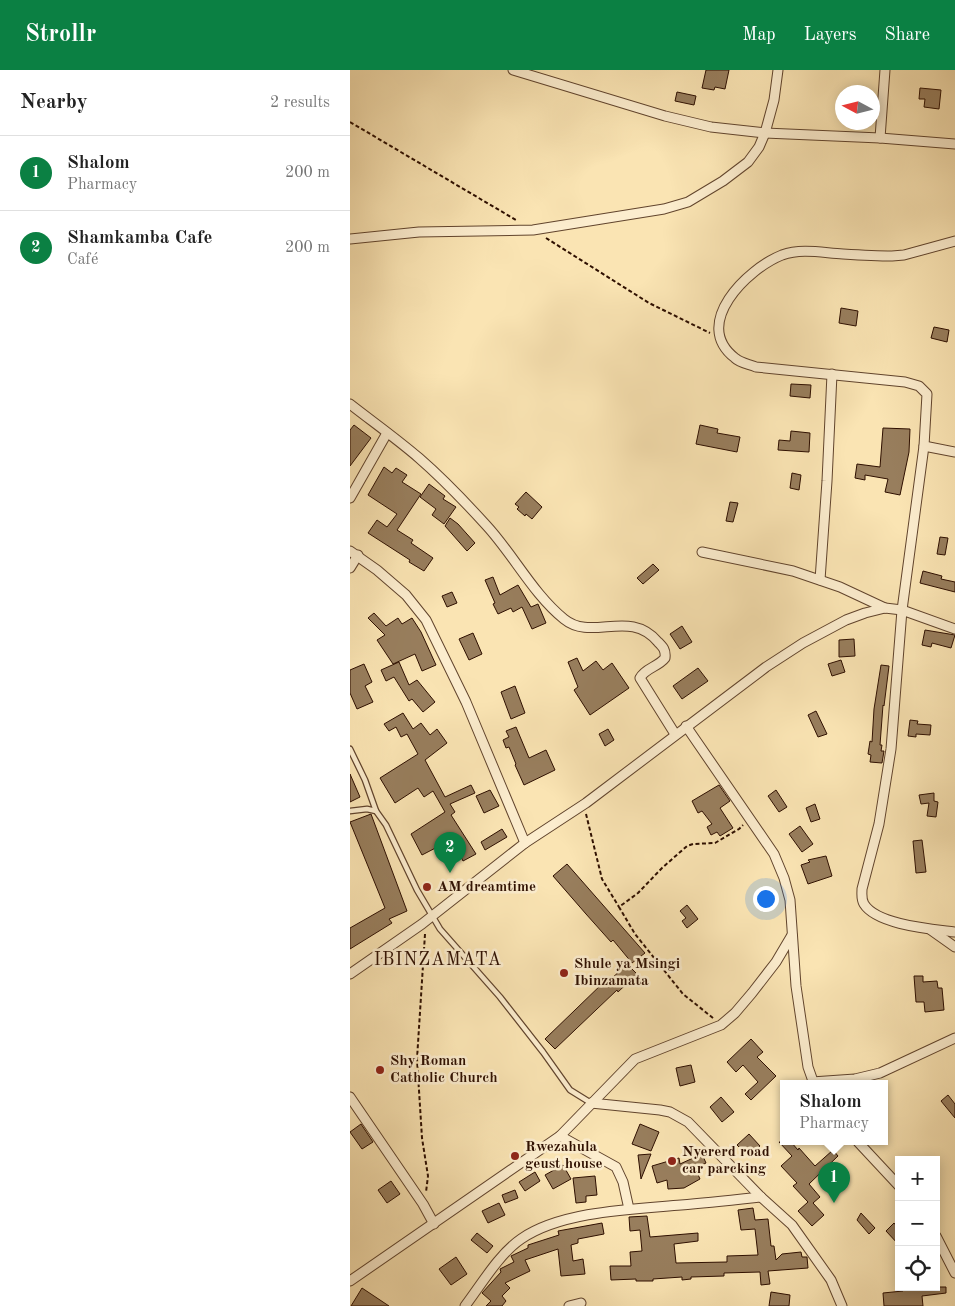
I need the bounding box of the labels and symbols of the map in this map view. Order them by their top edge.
north arrow [835,85,880,130]
pin: 2 [434,832,466,873]
place label: AM dreamtime [437,880,536,895]
marker: AM dreamtime [421,881,433,893]
your location [753,886,779,912]
district label: IBINZAMATA [374,951,502,969]
place label: Shule ya Msingi Ibinzamata [574,957,680,989]
marker: Shule ya Msingi Ibinzamata [558,967,570,979]
place label: Shy Roman Catholic Church [390,1054,498,1086]
marker: Shy Roman Catholic Church [374,1064,386,1076]
place label: Rwezahula geust house [525,1140,603,1172]
place label: Nyererd road car parcking [682,1145,770,1177]
marker: Rwezahula geust house [509,1150,521,1162]
marker: Nyererd road car parcking [666,1155,678,1167]
pin: 1 [818,1162,850,1203]

